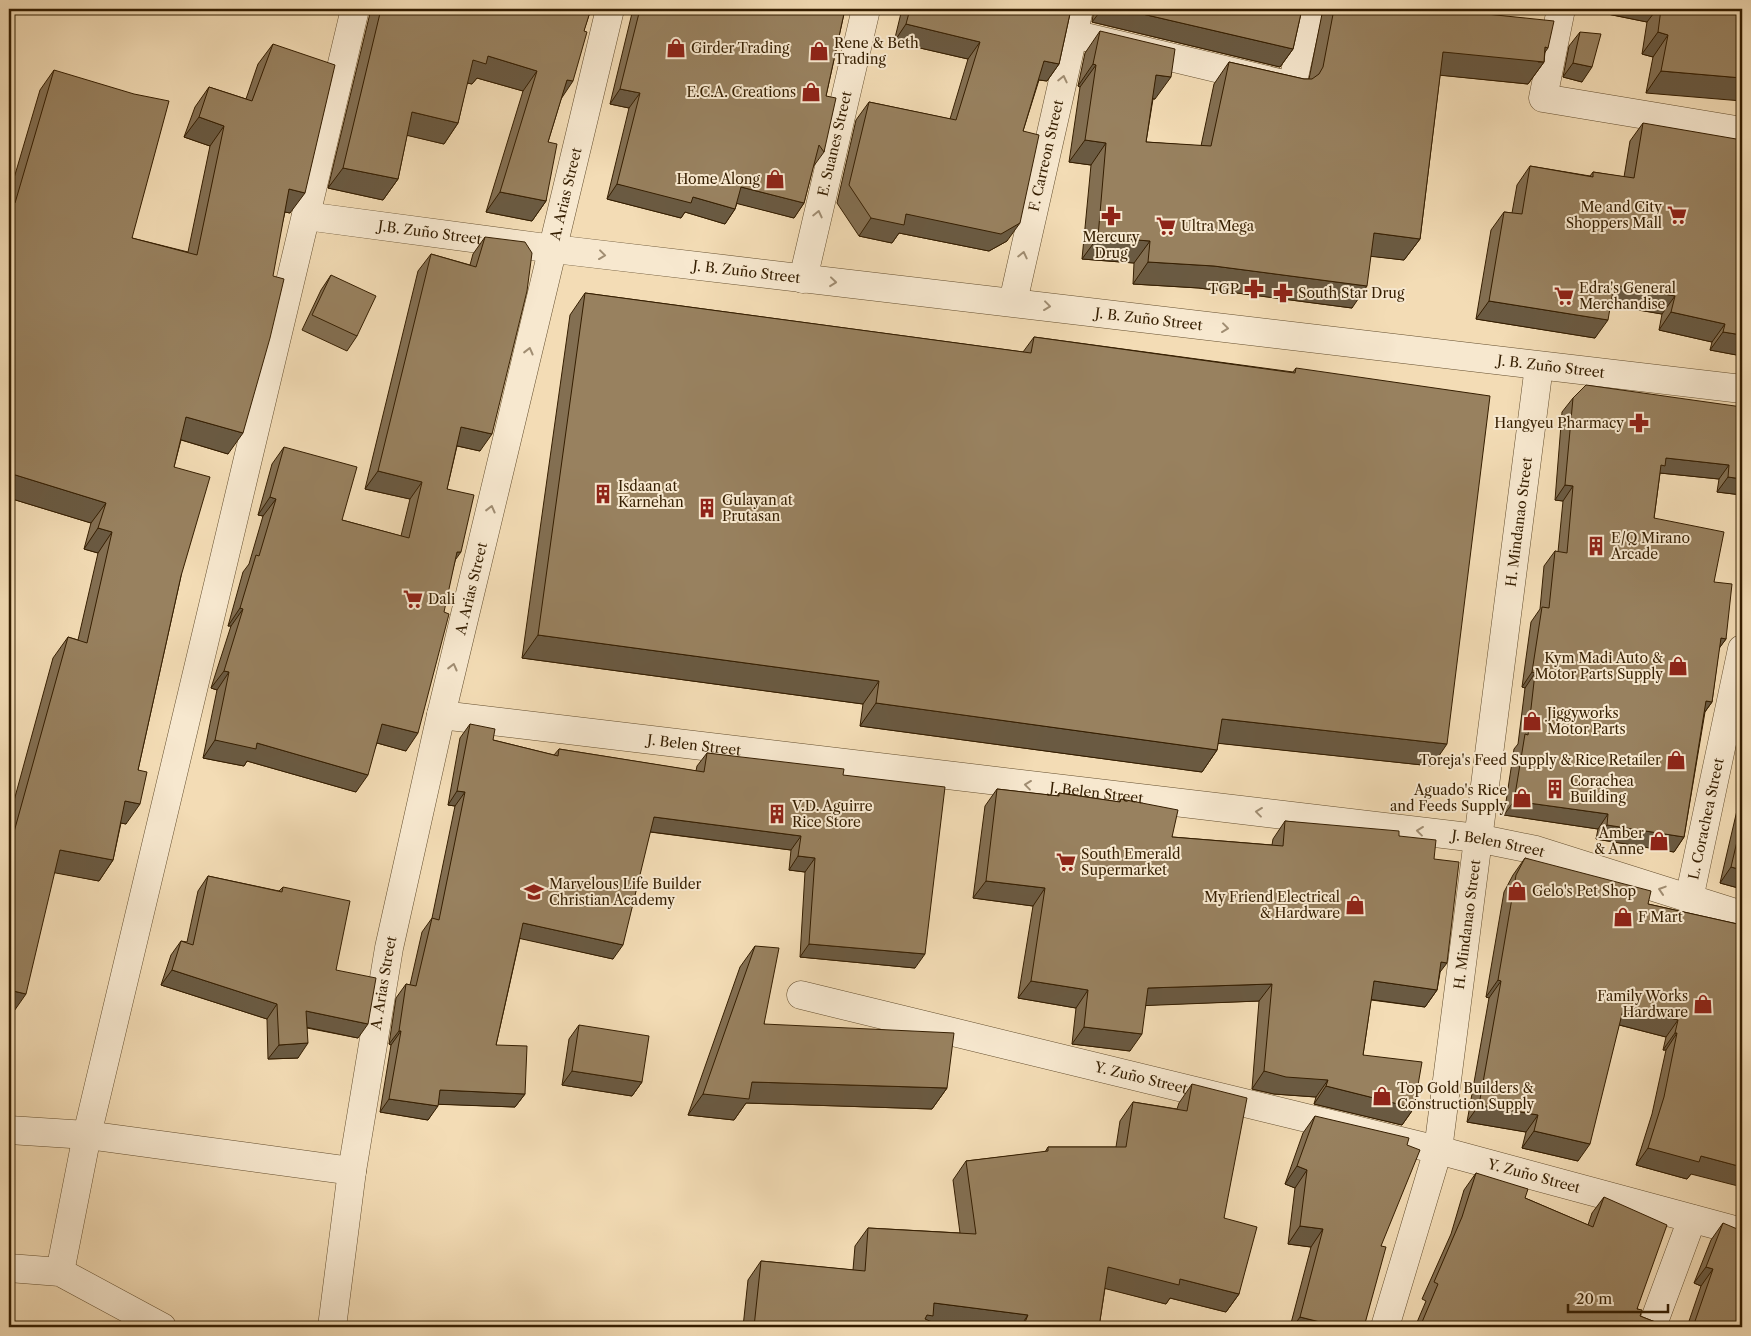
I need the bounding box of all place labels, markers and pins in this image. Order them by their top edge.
place label: Rene & Beth Trading [834,34,919,68]
shop icon: Girder Trading [665,37,687,59]
place label: Girder Trading [691,39,790,57]
shop icon: Rene & Beth Trading [808,40,830,62]
shop icon: E.C.A. Creations [800,81,822,103]
place label: E.C.A. Creations [686,83,796,101]
shop icon: Home Along [764,168,786,190]
place label: Home Along [676,170,761,188]
place label: Me and City Shoppers Mall [1566,198,1662,232]
supermarket icon: Me and City Shoppers Mall [1666,204,1688,226]
pharmacy icon: Mercury Drug [1100,205,1122,227]
supermarket icon: Ultra Mega [1155,215,1177,237]
place label: Ultra Mega [1181,217,1255,235]
place label: Mercury Drug [1082,228,1140,262]
pharmacy icon: TGP [1243,278,1265,300]
place label: Edra's General Merchandise [1579,279,1676,313]
place label: TGP [1208,280,1239,298]
pharmacy icon: South Star Drug [1272,282,1294,304]
place label: South Star Drug [1298,284,1405,302]
supermarket icon: Edra's General Merchandise [1553,285,1575,307]
pharmacy icon: Hangyeu Pharmacy [1628,412,1650,434]
place label: Hangyeu Pharmacy [1494,414,1624,432]
place label: Isdaan at Karnehan [618,477,684,511]
building icon: Isdaan at Karnehan [592,483,614,505]
place label: Gulayan at Prutasan [722,491,793,525]
building icon: Gulayan at Prutasan [696,497,718,519]
place label: E/Q Mirano Arcade [1610,529,1690,563]
building icon: E/Q Mirano Arcade [1585,535,1607,557]
supermarket icon: Dali [402,588,424,610]
place label: Dali [428,590,455,608]
place label: Kym Madi Auto & Motor Parts Supply [1535,649,1664,683]
shop icon: Kym Madi Auto & Motor Parts Supply [1667,655,1689,677]
place label: Jiggyworks Motor Parts [1545,704,1626,738]
shop icon: Jiggyworks Motor Parts [1521,710,1543,732]
shop icon: Toreja's Feed Supply & Rice Retailer [1665,749,1687,771]
place label: Toreja's Feed Supply & Rice Retailer [1419,751,1661,769]
place label: Corachea Building [1570,772,1635,806]
building icon: Corachea Building [1544,778,1566,800]
place label: Aguado's Rice and Feeds Supply [1390,781,1507,815]
shop icon: Aguado's Rice and Feeds Supply [1511,787,1533,809]
place label: V.D. Aguirre Rice Store [791,797,873,831]
building icon: V.D. Aguirre Rice Store [766,803,788,825]
place label: Amber & Anne [1594,824,1644,858]
shop icon: Amber & Anne [1648,830,1670,852]
place label: South Emerald Supermarket [1081,845,1181,879]
supermarket icon: South Emerald Supermarket [1055,851,1077,873]
place label: Marvelous Life Builder Christian Academy [549,875,702,909]
shop icon: Gelo's Pet Shop [1506,880,1528,902]
school or university icon: Marvelous Life Builder Christian Academy [523,881,545,903]
place label: Gelo's Pet Shop [1532,882,1636,900]
place label: My Friend Electrical & Hardware [1204,888,1340,922]
shop icon: My Friend Electrical & Hardware [1344,894,1366,916]
shop icon: F Mart [1612,906,1634,928]
place label: F Mart [1638,908,1683,926]
place label: Family Works Hardware [1597,987,1688,1021]
shop icon: Family Works Hardware [1692,993,1714,1015]
place label: Top Gold Builders & Construction Supply [1397,1079,1535,1113]
shop icon: Top Gold Builders & Construction Supply [1371,1085,1393,1107]

